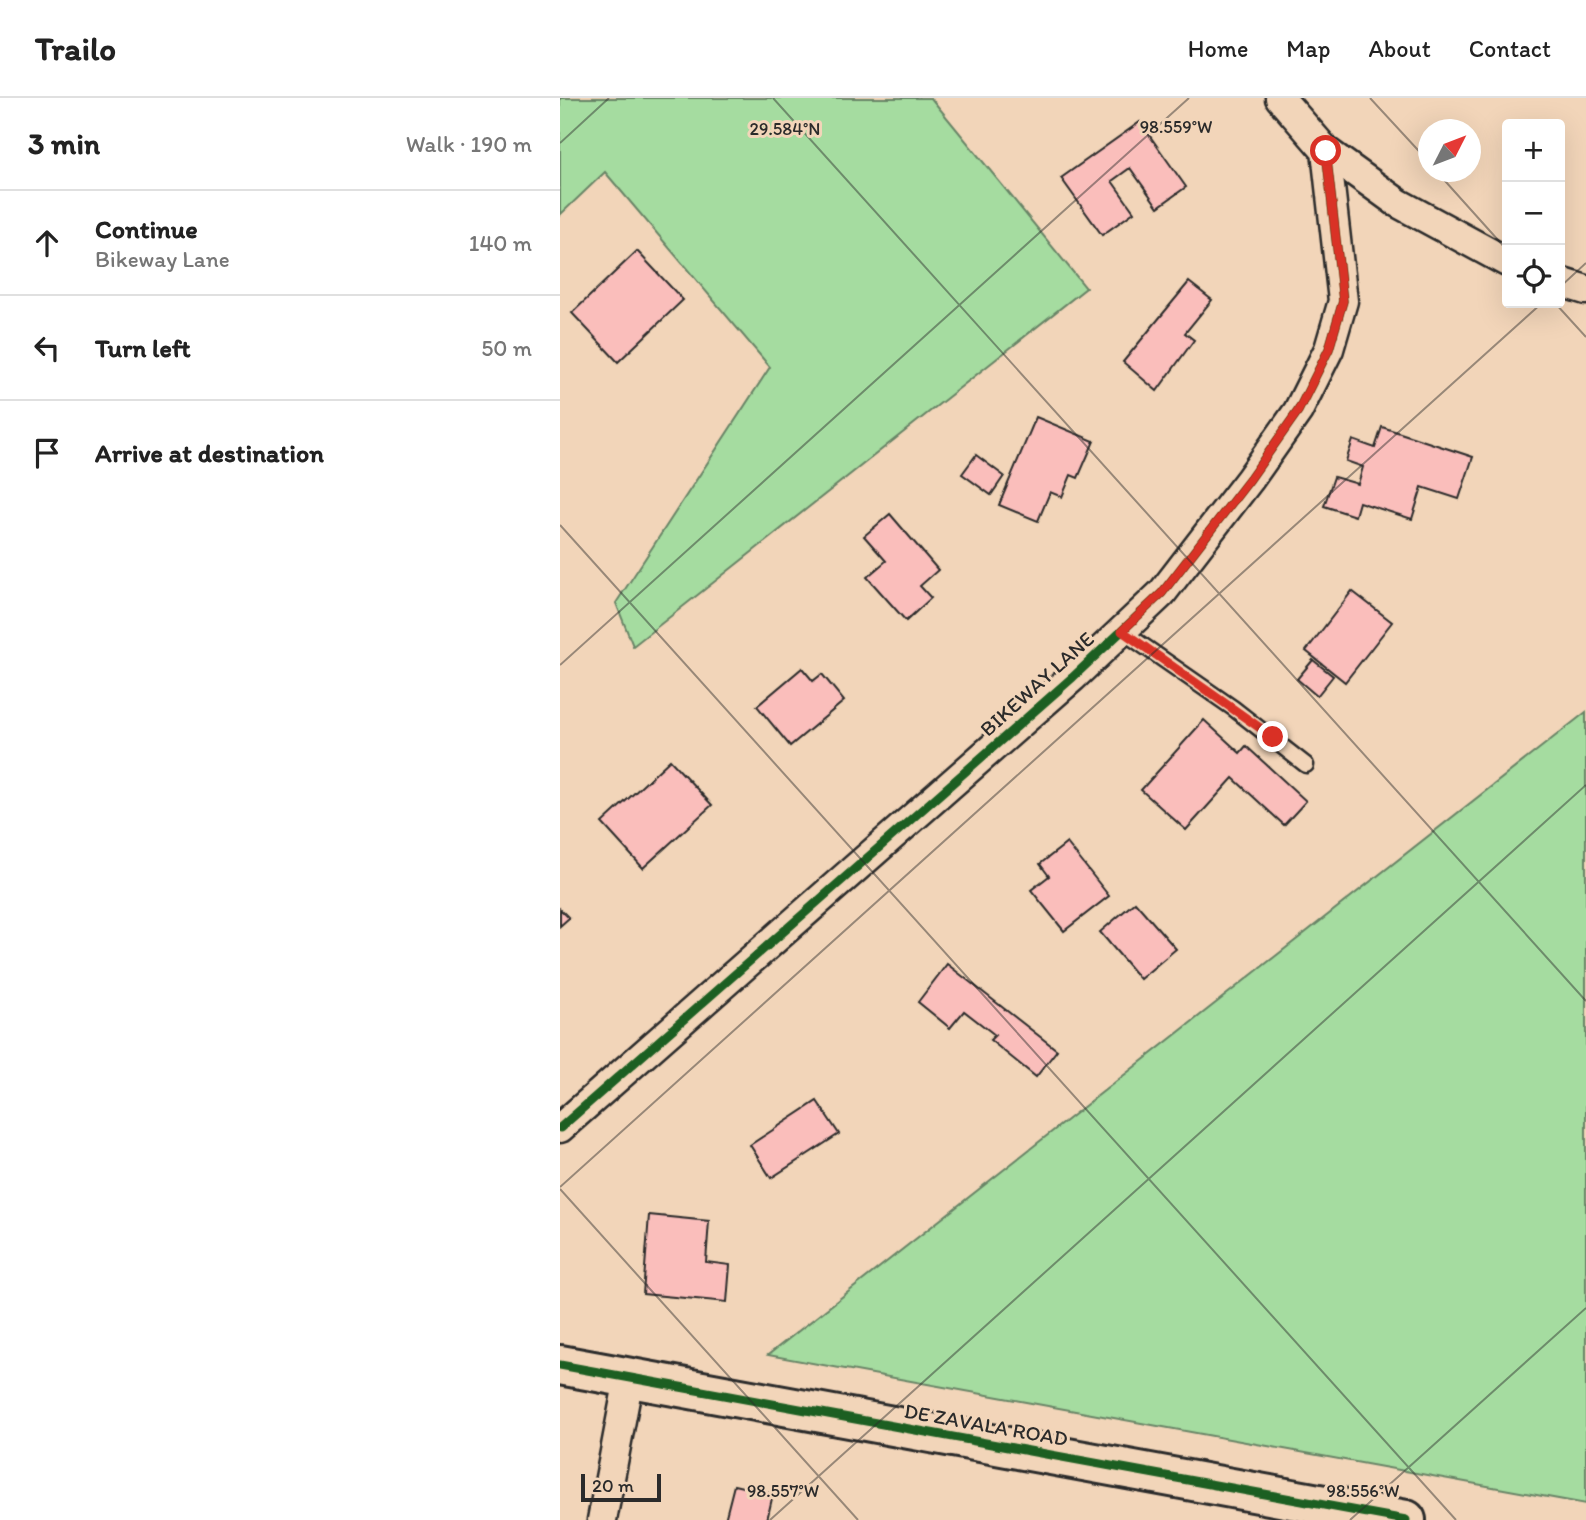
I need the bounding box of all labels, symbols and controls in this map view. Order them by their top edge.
text: Trailo [35,29,116,68]
text: Home [1188,34,1248,63]
text: Map [1286,34,1330,63]
text: About [1368,34,1431,63]
text: Contact [1469,34,1551,63]
text: 98.559°W [1140,116,1212,138]
text: 29.584°N [750,118,820,140]
north arrow [1418,119,1481,182]
map controls [1502,119,1565,308]
button: + [1502,119,1565,182]
text: 3 min [28,125,100,162]
text: Walk · 190 m [406,130,532,158]
route start [1310,135,1341,166]
button: − [1502,182,1565,245]
text: Continue [95,213,198,245]
icon: ahead [28,224,66,262]
text: 140 m [469,229,532,257]
text: Bikeway Lane [95,245,230,273]
button: locate [1502,245,1565,308]
icon: left [28,329,66,367]
text: Turn left [95,332,191,364]
text: 50 m [481,334,532,362]
icon: arrive [28,434,66,472]
text: Arrive at destination [95,437,324,469]
street label: BIKEWAY LANE [975,626,1099,741]
route end [1257,721,1288,752]
street label: DE ZAVALA ROAD [902,1398,1070,1451]
scale bar [581,1471,662,1503]
text: 20 m [592,1474,634,1497]
text: 98.557°W [747,1480,819,1502]
text: 98.556°W [1327,1480,1399,1502]

